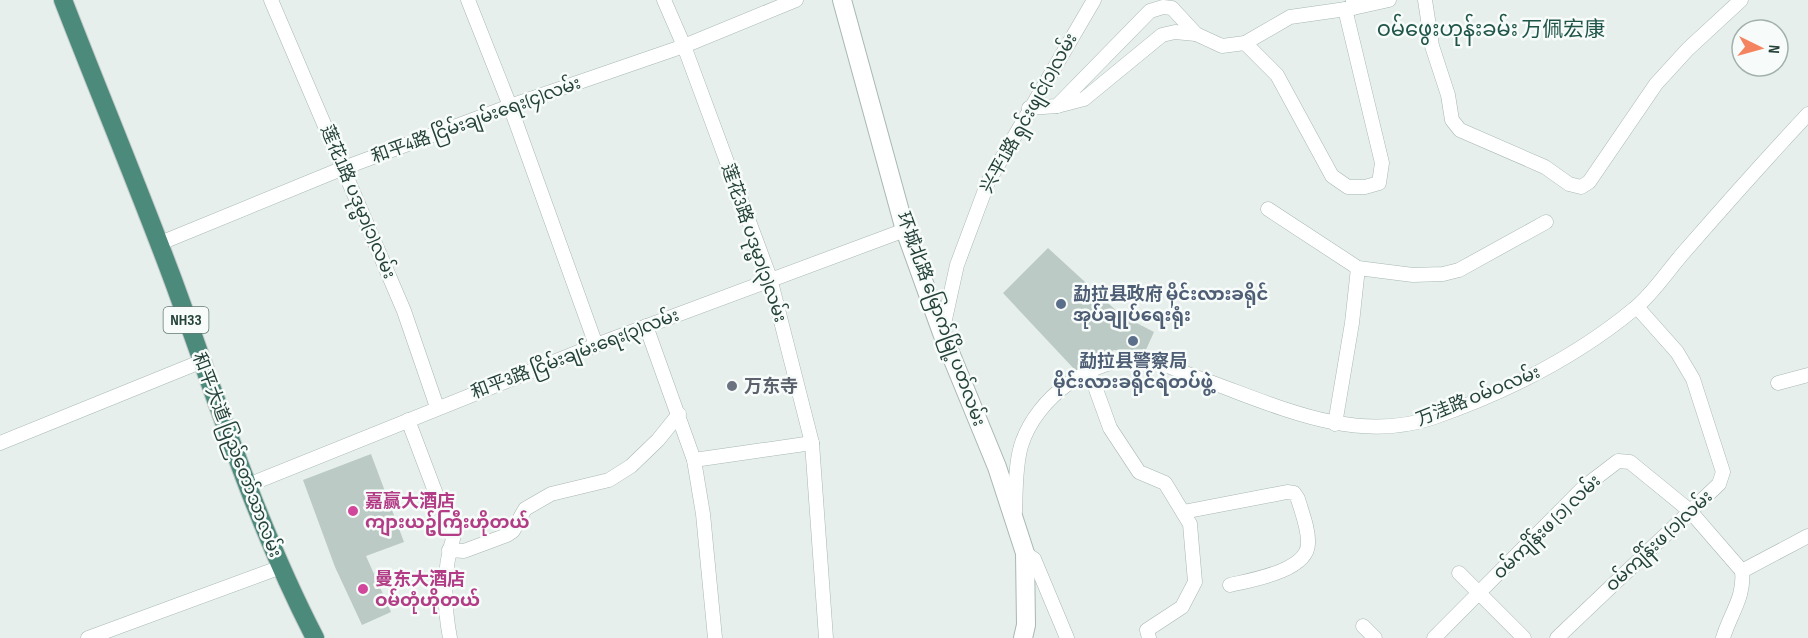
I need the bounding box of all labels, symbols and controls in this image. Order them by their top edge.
district label: ဝမ်ဖွေးဟုန်းခမ်း 万佩宏康 [1377,13,1605,46]
north arrow [1730,18,1790,78]
street label: 兴平1路 ရှင်းဖျင်(၁)လမ်း [974,28,1085,199]
text: N [1764,44,1783,54]
street label: 和平4路 ငြိမ်းချမ်းရေး(၄)လမ်း [367,69,585,171]
street label: 莲花1路 ပဒုမ္မာ(၁)လမ်း [312,121,403,284]
street label: 莲花3路 ပဒုမ္မာ(၃)လမ်း [713,160,794,326]
street label: 环城北路 မြောက်မြို့ပတ်လမ်း [889,208,993,430]
place label: 勐拉县政府 မိုင်းလားခရိုင် အုပ်ချုပ်ရေးရုံး [1073,282,1269,330]
marker: 勐拉县政府 မိုင်းလားခရိုင် အုပ်ချုပ်ရေးရုံး [1054,297,1068,311]
street label: 和平3路 ငြိမ်းချမ်းရေး(၃)လမ်း [467,301,683,407]
road number: NH33 [164,307,208,333]
marker: 勐拉县警察局 မိုင်းလားခရိုင်ရဲတပ်ဖွဲ့ [1126,334,1140,348]
street label: 和平大道 ပြည်တော်သာလမ်း [184,348,289,562]
place label: 勐拉县警察局 မိုင်းလားခရိုင်ရဲတပ်ဖွဲ့ [1053,351,1216,396]
street label: 万洼路 ဝမ်ဝလမ်း [1412,359,1543,430]
place label: 万东寺 [744,376,798,397]
marker: 万东寺 [725,379,739,393]
street label: ဝမ်ကျိန်းဖ (၁) လမ်း [1486,468,1608,586]
street label: ဝမ်ကျိန်းဖ (၁)လမ်း [1599,483,1719,599]
place label: 嘉赢大酒店 ကျားယဥ်ကြီးဟိုတယ် [365,490,529,537]
marker: 嘉赢大酒店 ကျားယဥ်ကြီးဟိုတယ် [346,504,360,518]
place label: 曼东大酒店 ဝမ်တုံဟိုတယ် [375,569,480,614]
marker: 曼东大酒店 ဝမ်တုံဟိုတယ် [356,582,370,596]

